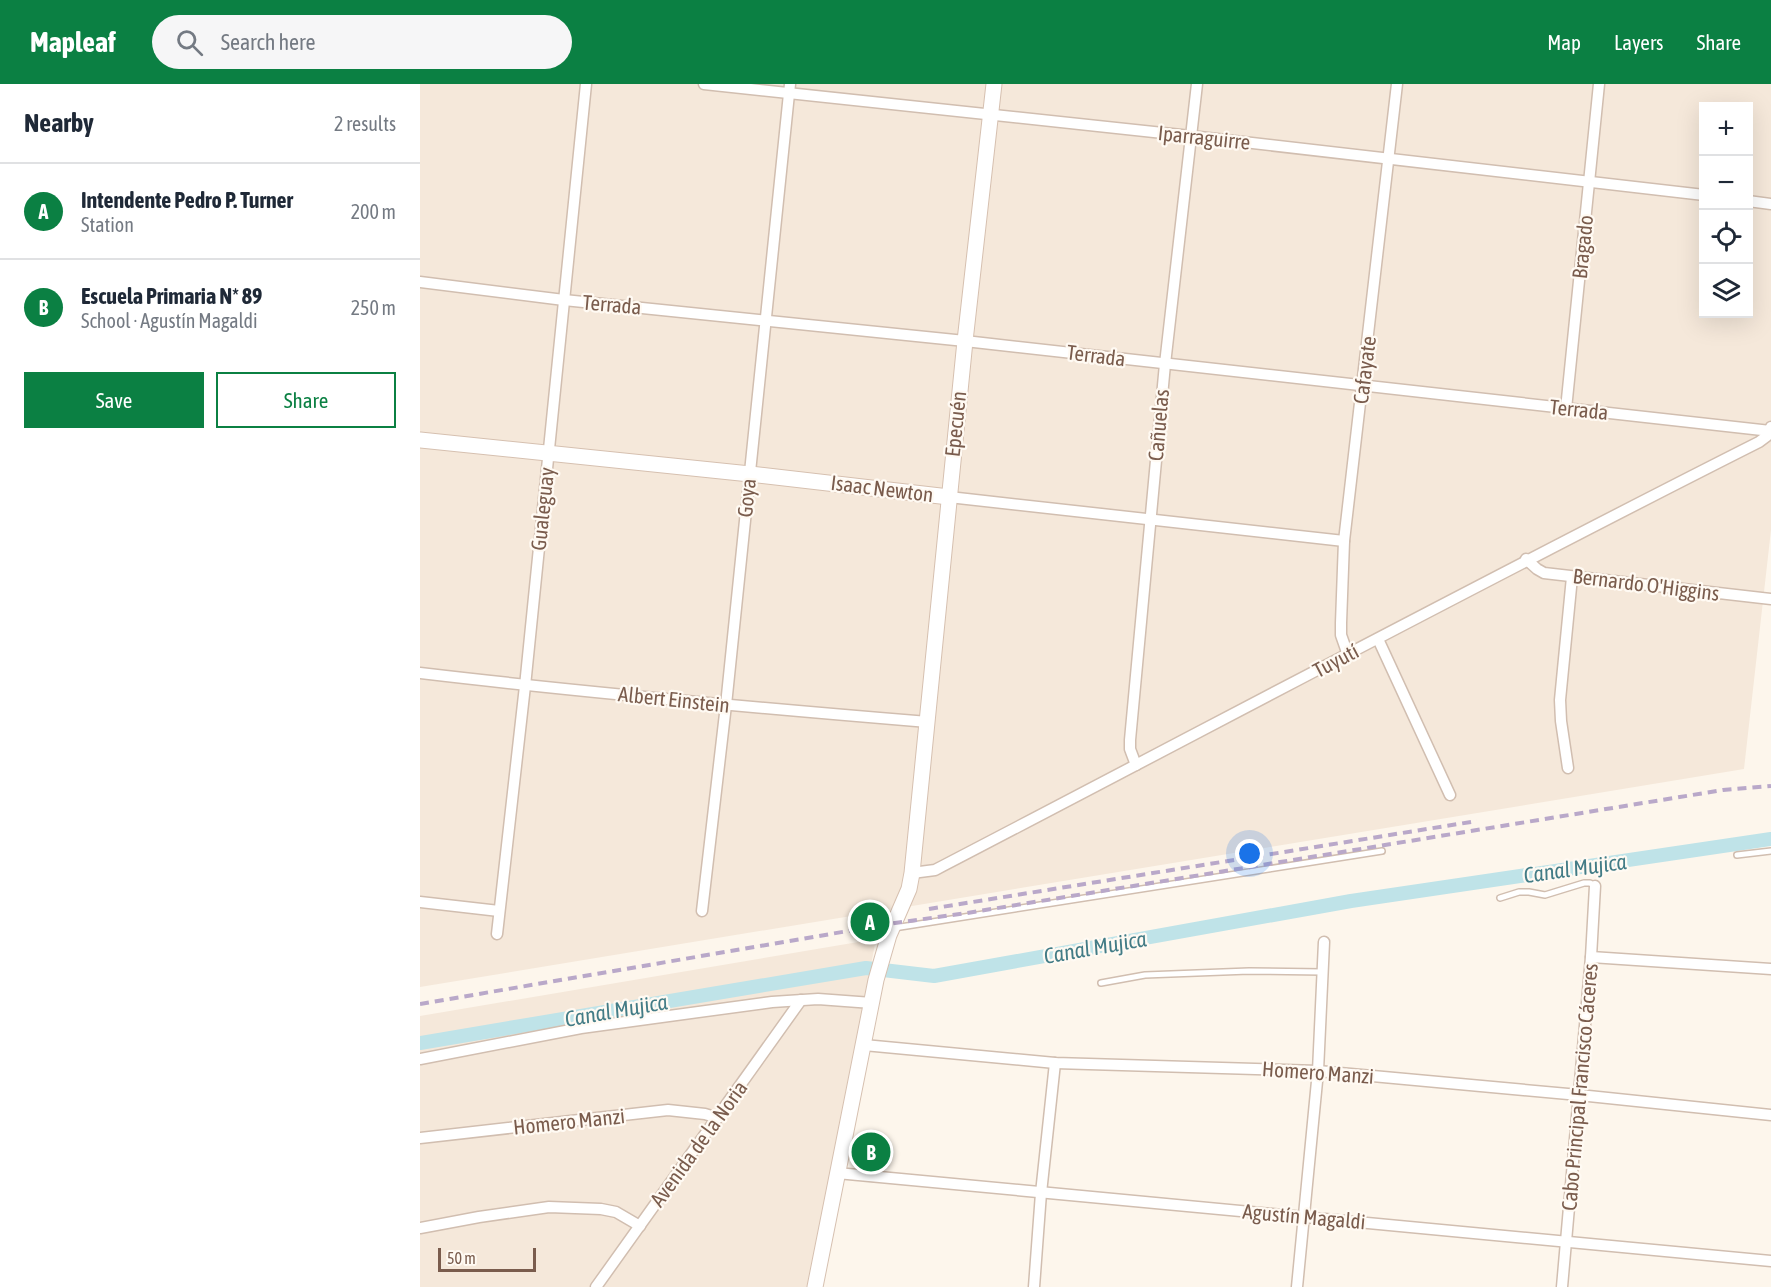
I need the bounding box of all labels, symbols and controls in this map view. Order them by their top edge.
search box [152,15,572,69]
text: Mapleaf [30,26,116,58]
icon: search [173,26,206,59]
text: Search here [221,29,316,55]
text: Map [1547,30,1581,54]
text: Layers [1614,30,1664,54]
text: Share [1697,30,1741,54]
map controls [1699,102,1753,318]
button: + [1699,102,1753,156]
text: Nearby [24,108,94,138]
text: 2 results [334,112,396,135]
street label: Iparraguirre [1157,120,1251,154]
button: − [1699,156,1753,210]
text: Intendente Pedro P. Turner [81,187,293,213]
text: A [39,200,48,223]
text: 200 m [351,200,396,223]
button: locate [1699,210,1753,264]
text: Station [81,213,134,236]
street label: Bragado [1567,214,1597,280]
button: layers [1699,264,1753,318]
text: Escuela Primaria N* 89 [81,283,262,309]
street label: Terrada [582,289,642,319]
text: B [39,296,48,319]
text: 250 m [351,296,396,319]
text: School · Agustín Magaldi [81,309,258,332]
street label: Cafayate [1348,334,1380,405]
street label: Terrada [1065,340,1127,371]
button: Save [24,372,204,428]
button: Share [216,372,396,428]
street label: Cañuelas [1143,388,1173,462]
street label: Epecuén [940,390,970,458]
street label: Terrada [1549,394,1610,424]
street label: Gualeguay [526,466,558,552]
street label: Isaac Newton [829,470,935,506]
street label: Goya [732,477,760,519]
street label: Bernardo O'Higgins [1572,563,1721,605]
street label: Tuyutí [1309,638,1362,682]
street label: Albert Einstein [617,681,731,717]
your location [1235,839,1264,868]
water label: Canal Mujica [1522,848,1628,888]
pin: A [850,900,890,944]
water label: Canal Mujica [1042,925,1148,969]
street label: Cabo Principal Francisco Cáceres [1556,962,1602,1212]
water label: Canal Mujica [563,988,669,1032]
street label: Homero Manzi [1261,1056,1375,1088]
street label: Avenida de la Noria [645,1076,752,1211]
street label: Homero Manzi [512,1103,626,1139]
pin: B [852,1130,890,1174]
street label: Agustín Magaldi [1242,1199,1366,1233]
scale bar [438,1245,536,1272]
text: 50 m [447,1249,476,1267]

